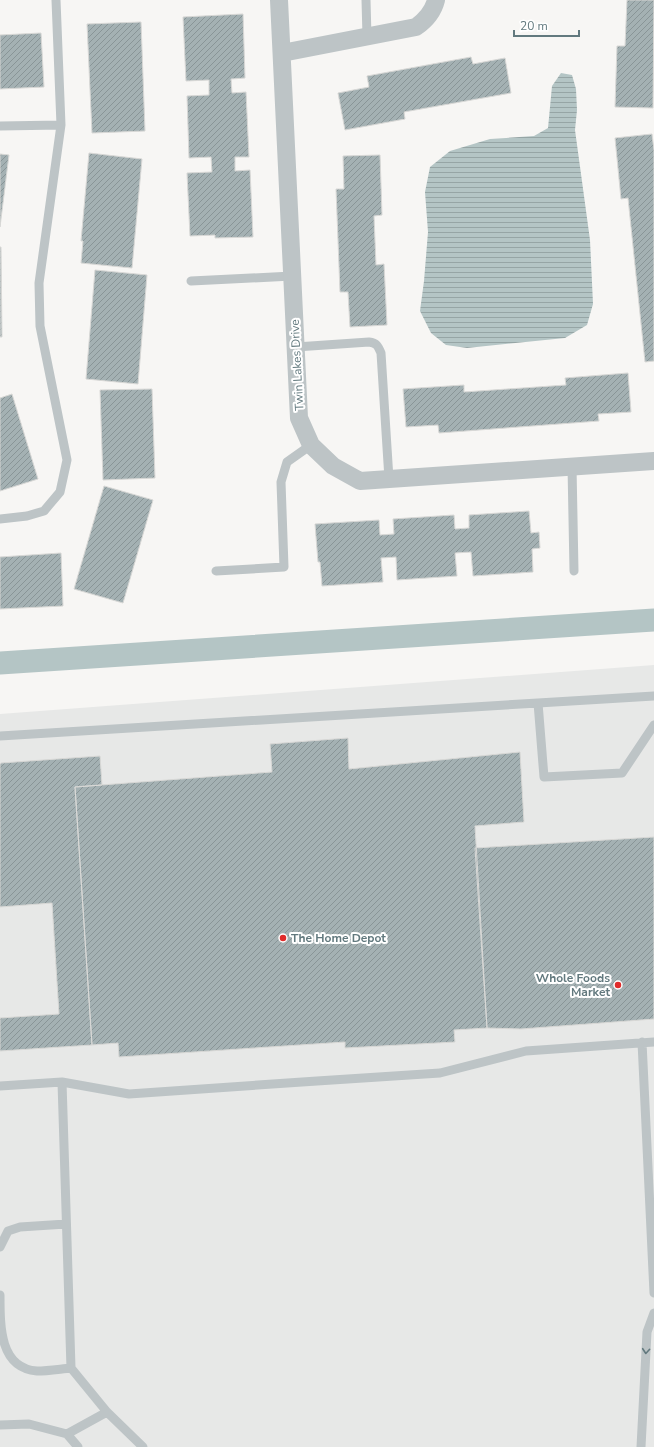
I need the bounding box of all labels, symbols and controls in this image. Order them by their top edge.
scale bar [514,12,579,38]
text: 20 m [520,18,548,34]
street label: Twin Lakes Drive [287,319,307,411]
place label: The Home Depot [291,930,386,946]
marker: The Home Depot [278,933,288,943]
place label: Whole Foods Market [536,970,610,1000]
marker: Whole Foods Market [613,980,623,990]
one-way arrow [641,1348,650,1354]

